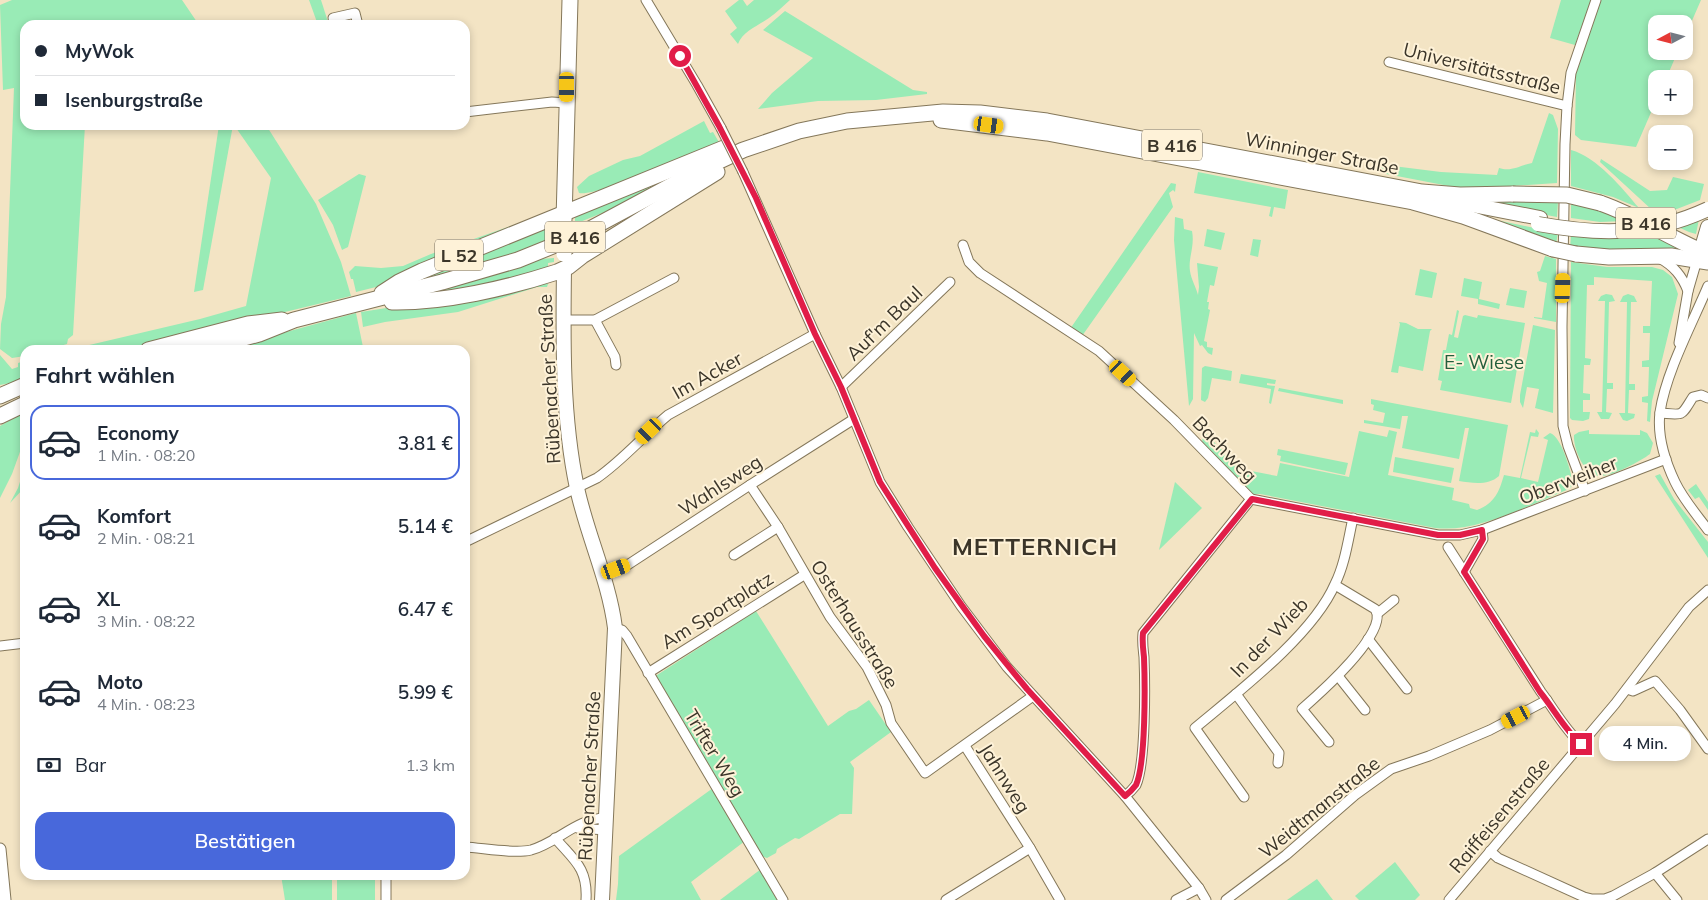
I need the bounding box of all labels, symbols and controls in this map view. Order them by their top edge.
north arrow [1648,15,1692,60]
map controls [1648,15,1693,170]
street label: Universitätsstraße [1401,37,1563,99]
text: MyWok [65,39,134,63]
route start [669,45,691,67]
button: + [1648,70,1693,115]
car [559,72,574,102]
text: Isenburgstraße [65,88,203,112]
car [973,115,1004,135]
button: − [1648,125,1693,170]
street label: Winninger Straße [1243,126,1401,180]
road number: B 416 [1142,130,1202,160]
road number: B 416 [1616,208,1676,238]
road number: B 416 [545,222,605,252]
road number: L 52 [435,240,483,270]
car [1554,273,1571,303]
street label: Auf'm Baul [841,281,927,365]
street label: Rübenacher Straße [533,293,565,465]
street label: Im Acker [668,346,746,404]
park label: E- Wiese [1444,350,1524,374]
car [1106,357,1139,389]
text: Fahrt wählen [35,361,175,389]
street label: Bachweg [1188,411,1262,487]
car [632,415,665,447]
icon: car [37,420,82,465]
text: Economy [97,421,179,445]
text: 3.81 € [398,431,453,455]
text: 1 Min. · 08:20 [97,445,195,465]
street label: Wahlsweg [674,449,766,521]
street label: Oberweiher [1515,450,1621,510]
icon: car [37,503,82,548]
text: Komfort [97,504,171,528]
text: 5.14 € [398,514,453,538]
text: 2 Min. · 08:21 [97,528,195,548]
district label: METTERNICH [952,531,1118,561]
street label: Osterhausstraße [806,555,904,693]
car [599,557,632,581]
street label: Am Sportplatz [657,566,778,654]
icon: car [37,586,82,631]
text: XL [97,587,120,611]
street label: In der Wieb [1225,592,1313,682]
text: 6.47 € [398,597,453,621]
text: 3 Min. · 08:22 [97,611,195,631]
icon: car [37,669,82,714]
text: Moto [97,670,143,694]
text: 5.99 € [398,680,453,704]
street label: Rübenacher Straße [573,690,605,862]
text: 4 Min. · 08:23 [97,694,195,714]
car [1499,704,1532,730]
street label: Trifter Weg [679,705,751,801]
callout: 4 Min. [1598,726,1691,762]
route end [1570,733,1592,755]
text: 4 Min. [1623,733,1667,753]
street label: Jahnweg [974,739,1036,817]
icon: cash [35,751,63,779]
street label: Weidtmanstraße [1254,751,1384,863]
street label: Raiffeisenstraße [1444,752,1554,878]
text: Bar [75,753,106,777]
text: 1.3 km [406,755,455,775]
button: Bestätigen [35,812,455,870]

